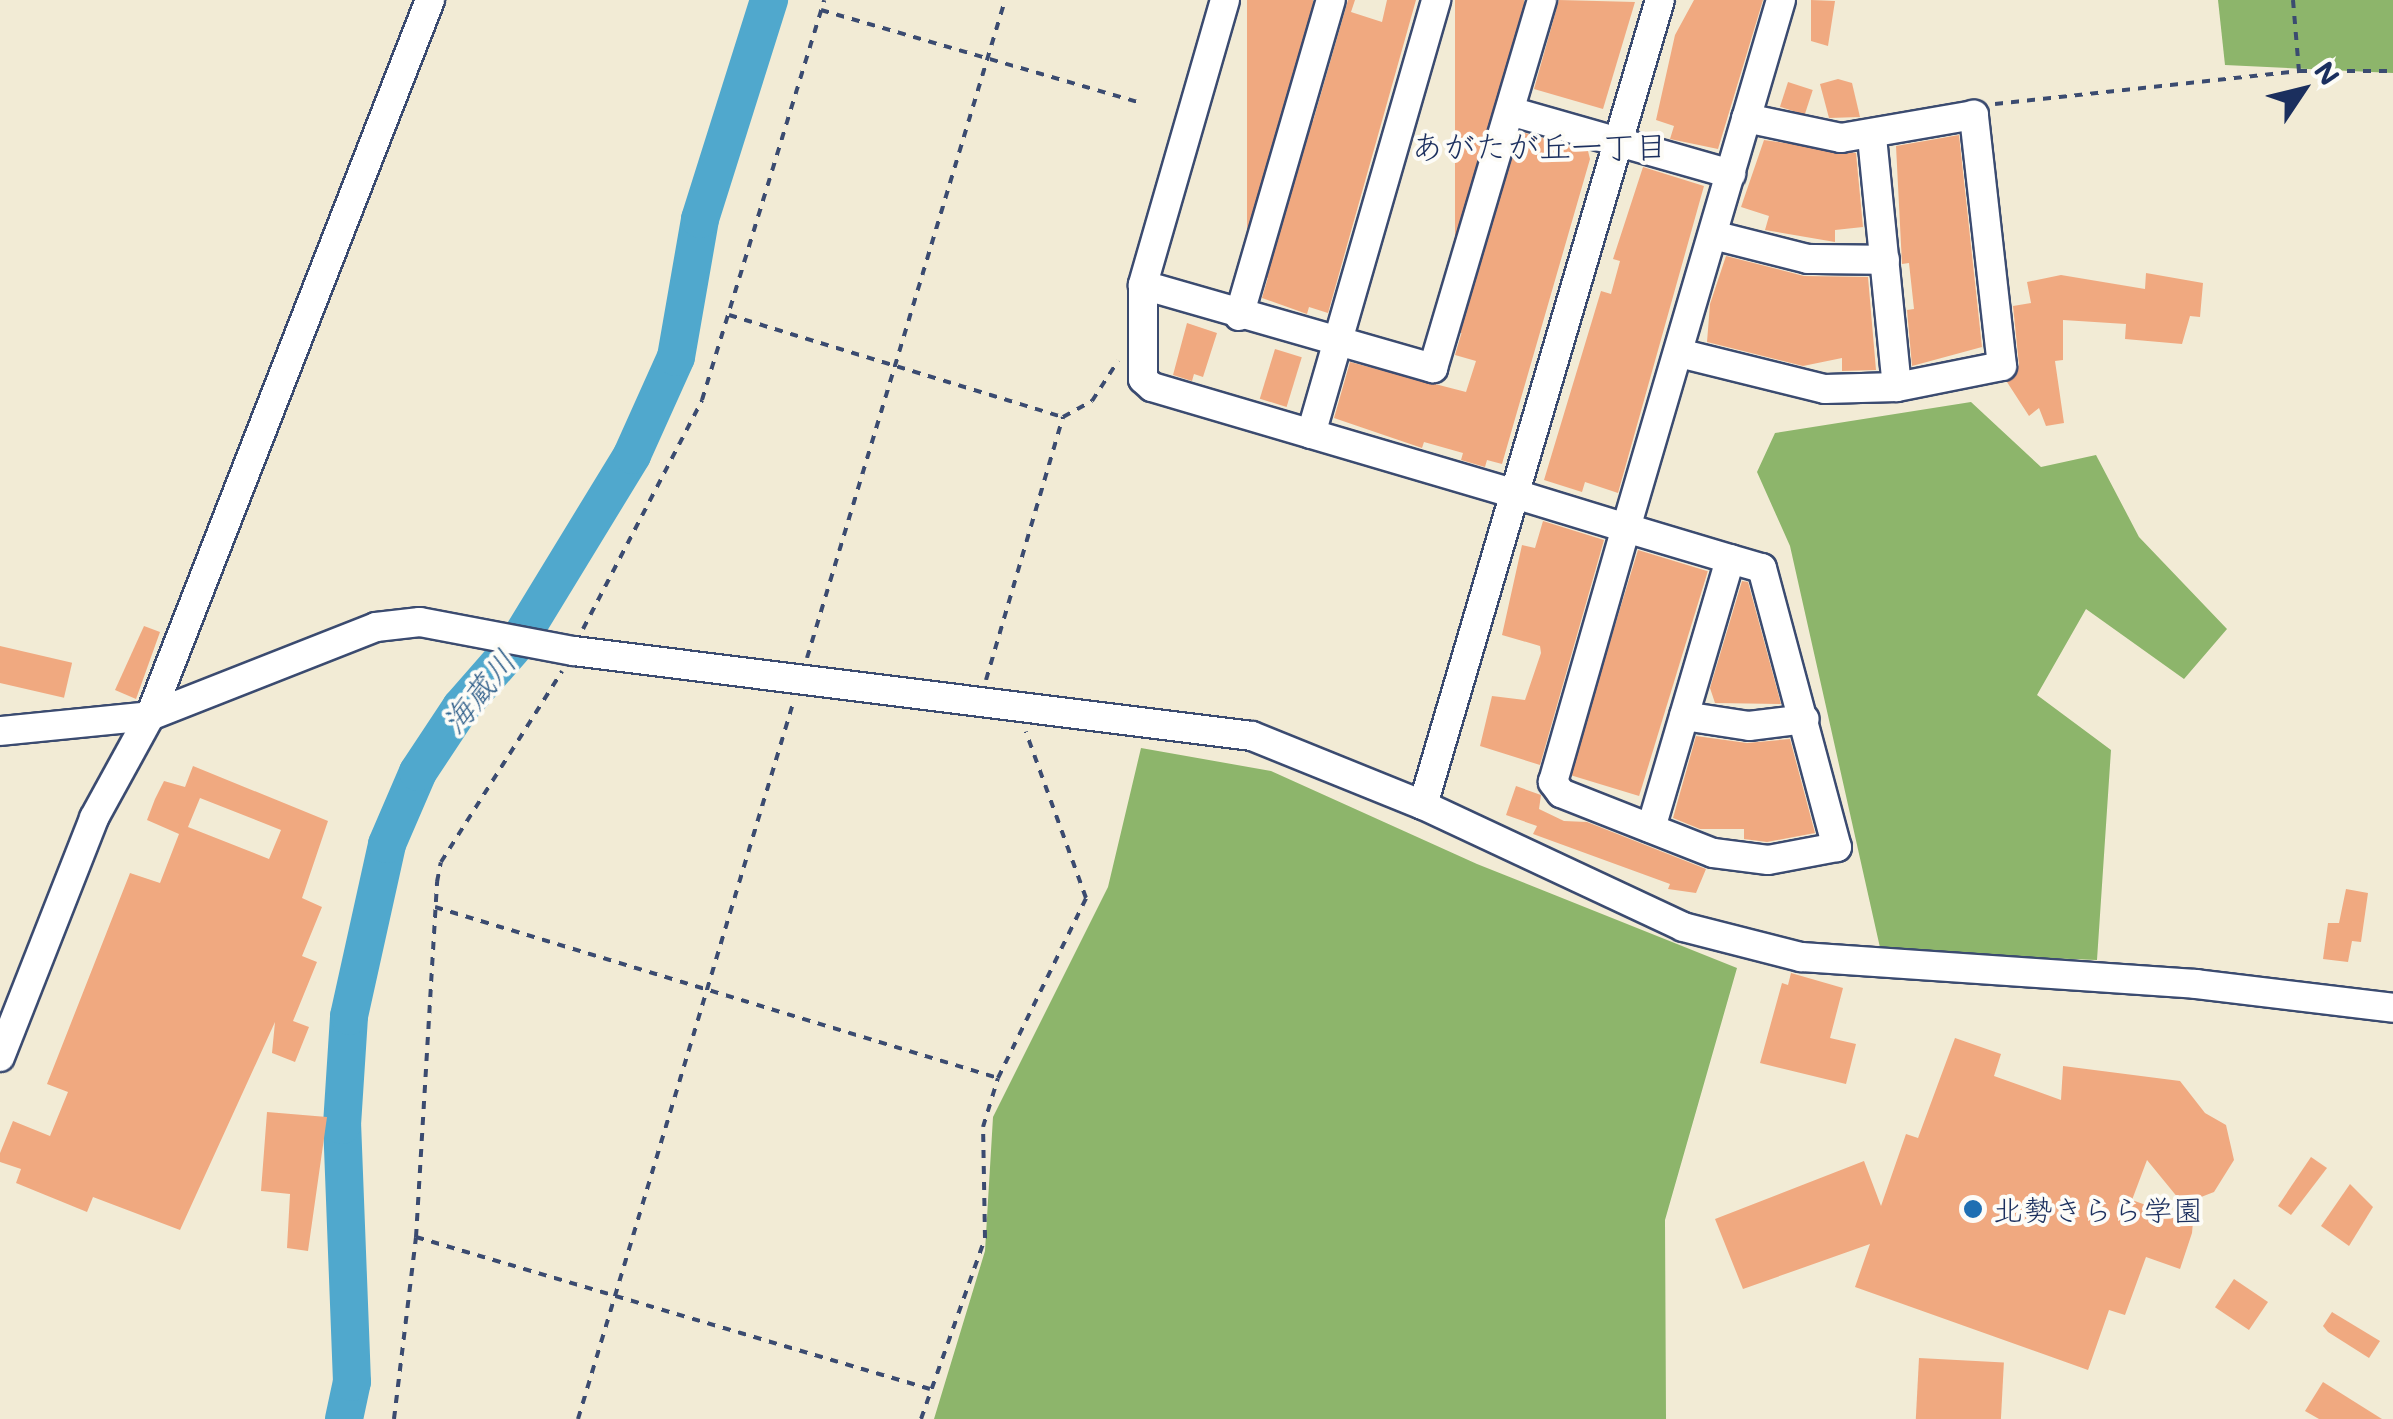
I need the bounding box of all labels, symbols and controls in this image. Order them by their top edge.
north arrow [2253,40,2353,140]
text: N [2307,54,2348,92]
district label: あがたが丘一丁目 [1411,126,1667,164]
water label: 海蔵川 [433,642,523,740]
place label: 北勢きらら学園 [1993,1191,2203,1227]
marker: 北勢きらら学園 [1962,1198,1984,1220]

